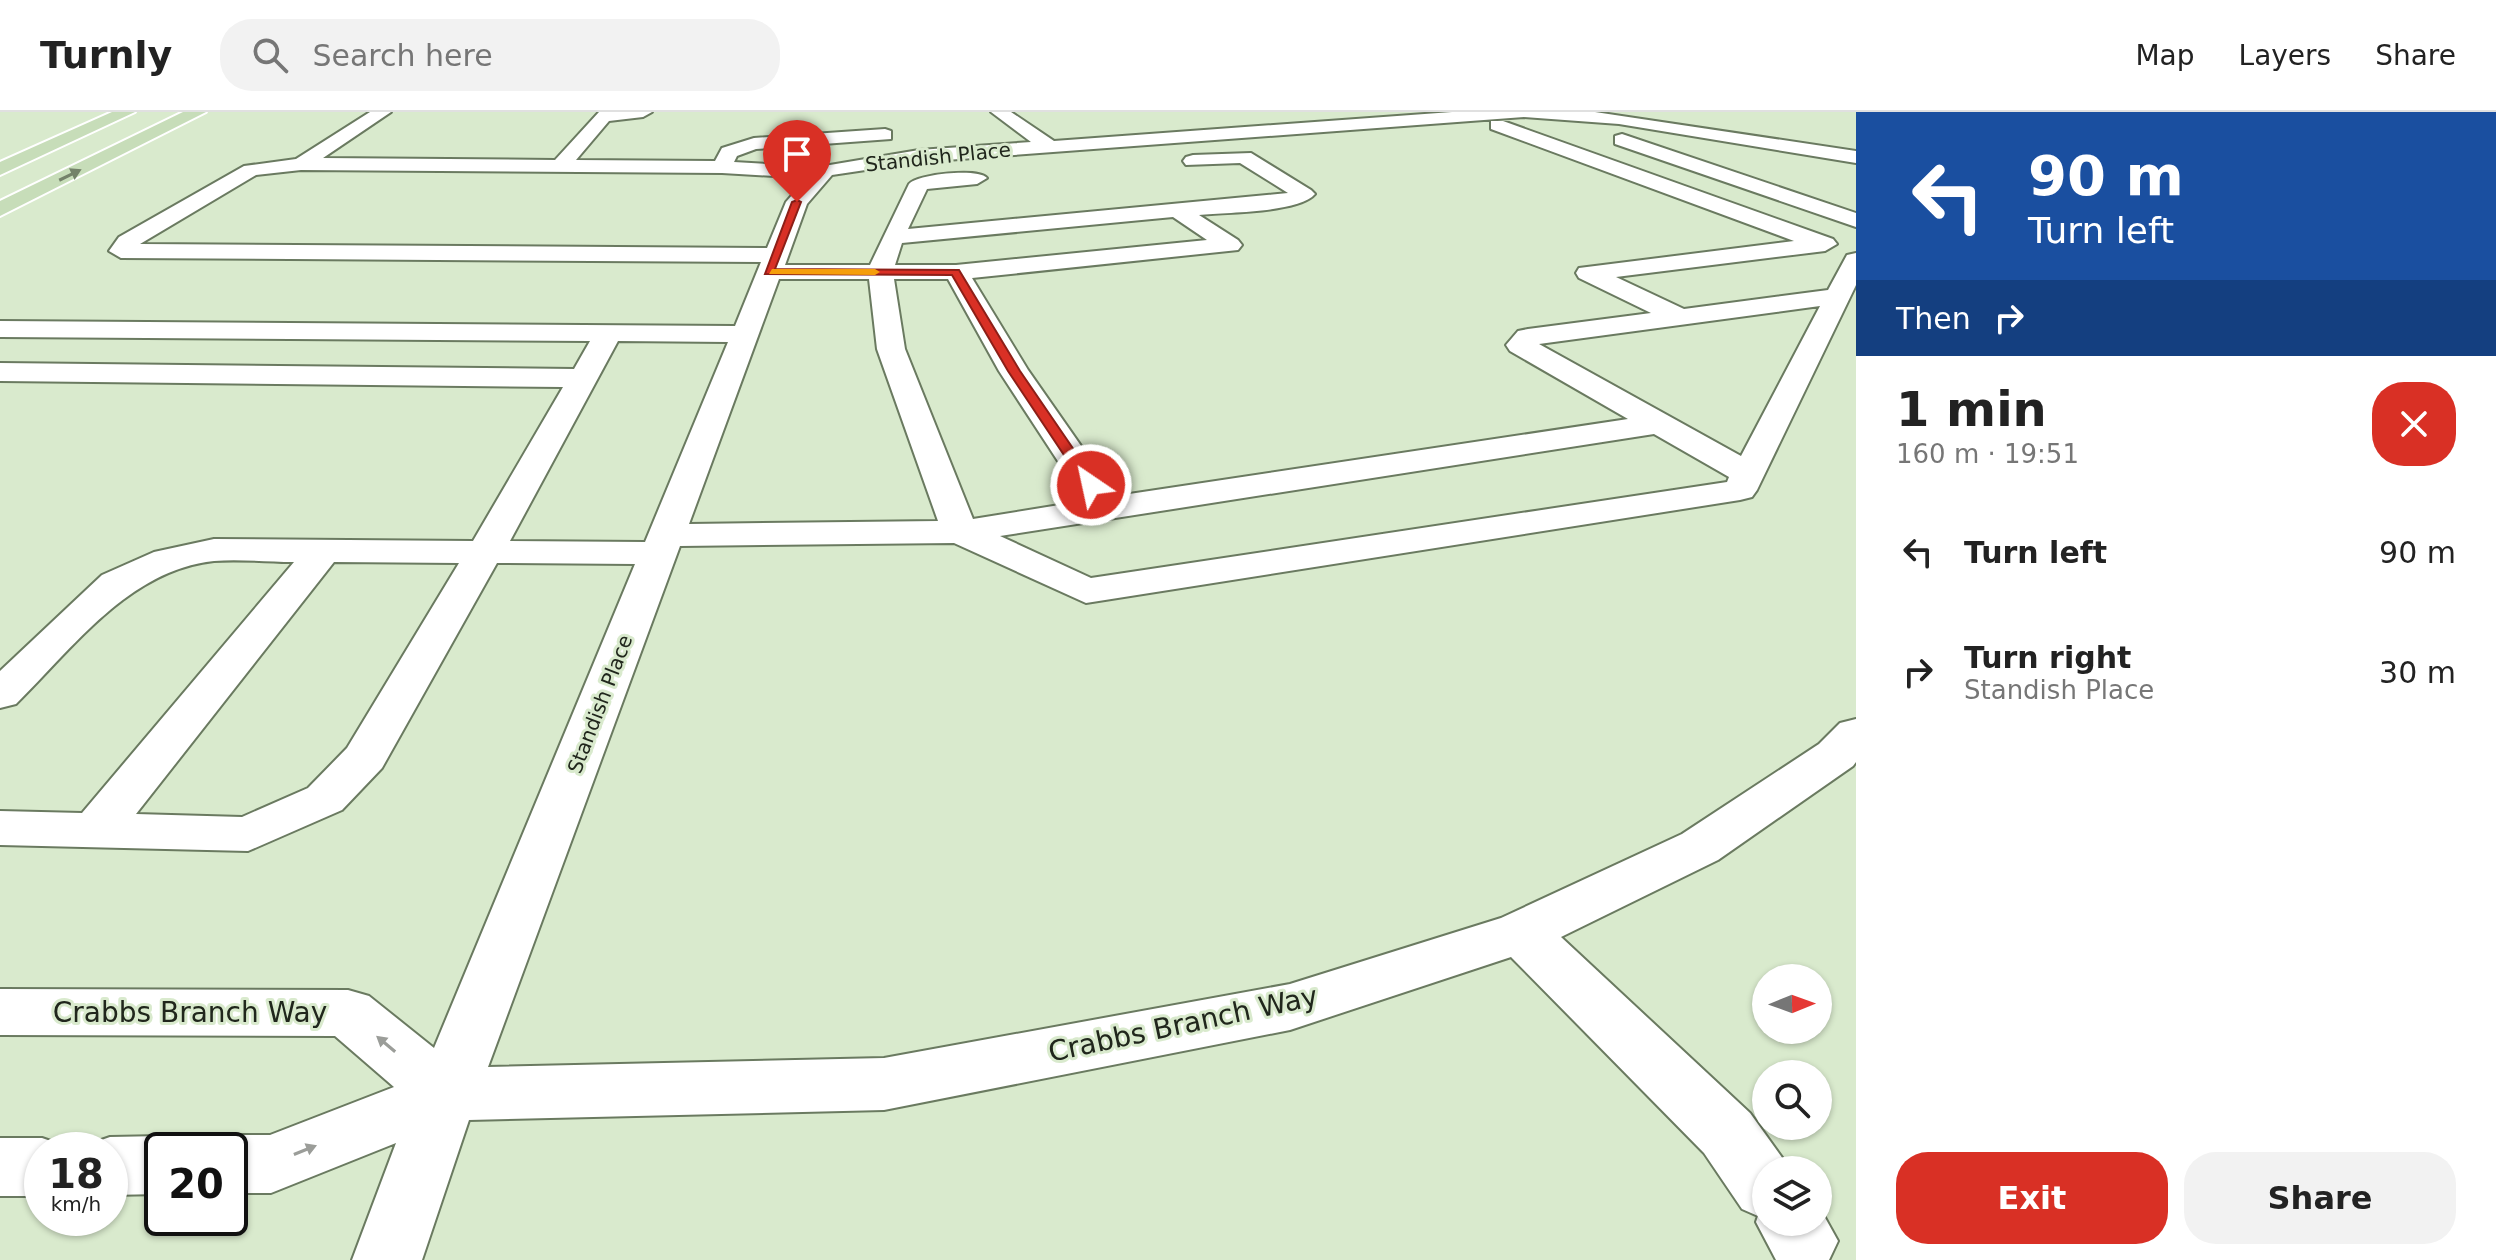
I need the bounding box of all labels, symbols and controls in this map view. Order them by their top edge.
search box [220,19,780,91]
text: Turnly [40,33,172,77]
icon: search [248,33,292,77]
text: Search here [312,38,493,73]
text: Map [2135,39,2195,72]
text: Layers [2239,39,2331,72]
text: Share [2375,39,2456,72]
pin [763,120,831,202]
icon: arrive [775,132,819,176]
street label: Standish Place [864,137,1012,177]
text: 90 m [2028,143,2184,208]
icon: left [1896,144,2000,248]
one-way arrow [58,168,82,182]
text: Turn left [2028,210,2174,251]
icon: right [1987,296,2031,340]
text: Then [1896,301,1971,336]
text: 1 min [1896,381,2047,437]
button: close [2372,382,2456,466]
text: 160 m · 19:51 [1896,439,2079,469]
position arrow [1049,443,1133,527]
icon: left [1896,530,1940,574]
text: Turn left [1964,535,2107,570]
text: 90 m [2379,535,2456,570]
street label: Standish Place [563,631,637,777]
text: Turn right [1964,640,2131,675]
icon: right [1896,650,1940,694]
text: 30 m [2379,655,2456,690]
text: Standish Place [1964,675,2154,705]
north arrow [1752,964,1832,1044]
map controls [1752,964,1832,1236]
street label: Crabbs Branch Way [1045,979,1321,1069]
street label: Crabbs Branch Way [53,996,327,1029]
one-way arrow [376,1036,396,1053]
button: search [1752,1060,1832,1140]
speed limit sign: 20 [144,1132,248,1236]
one-way arrow [293,1143,317,1156]
text: 18 [48,1151,104,1197]
button: Exit [1896,1152,2168,1244]
button: Share [2184,1152,2456,1244]
button: layers [1752,1156,1832,1236]
text: km/h [51,1192,101,1216]

